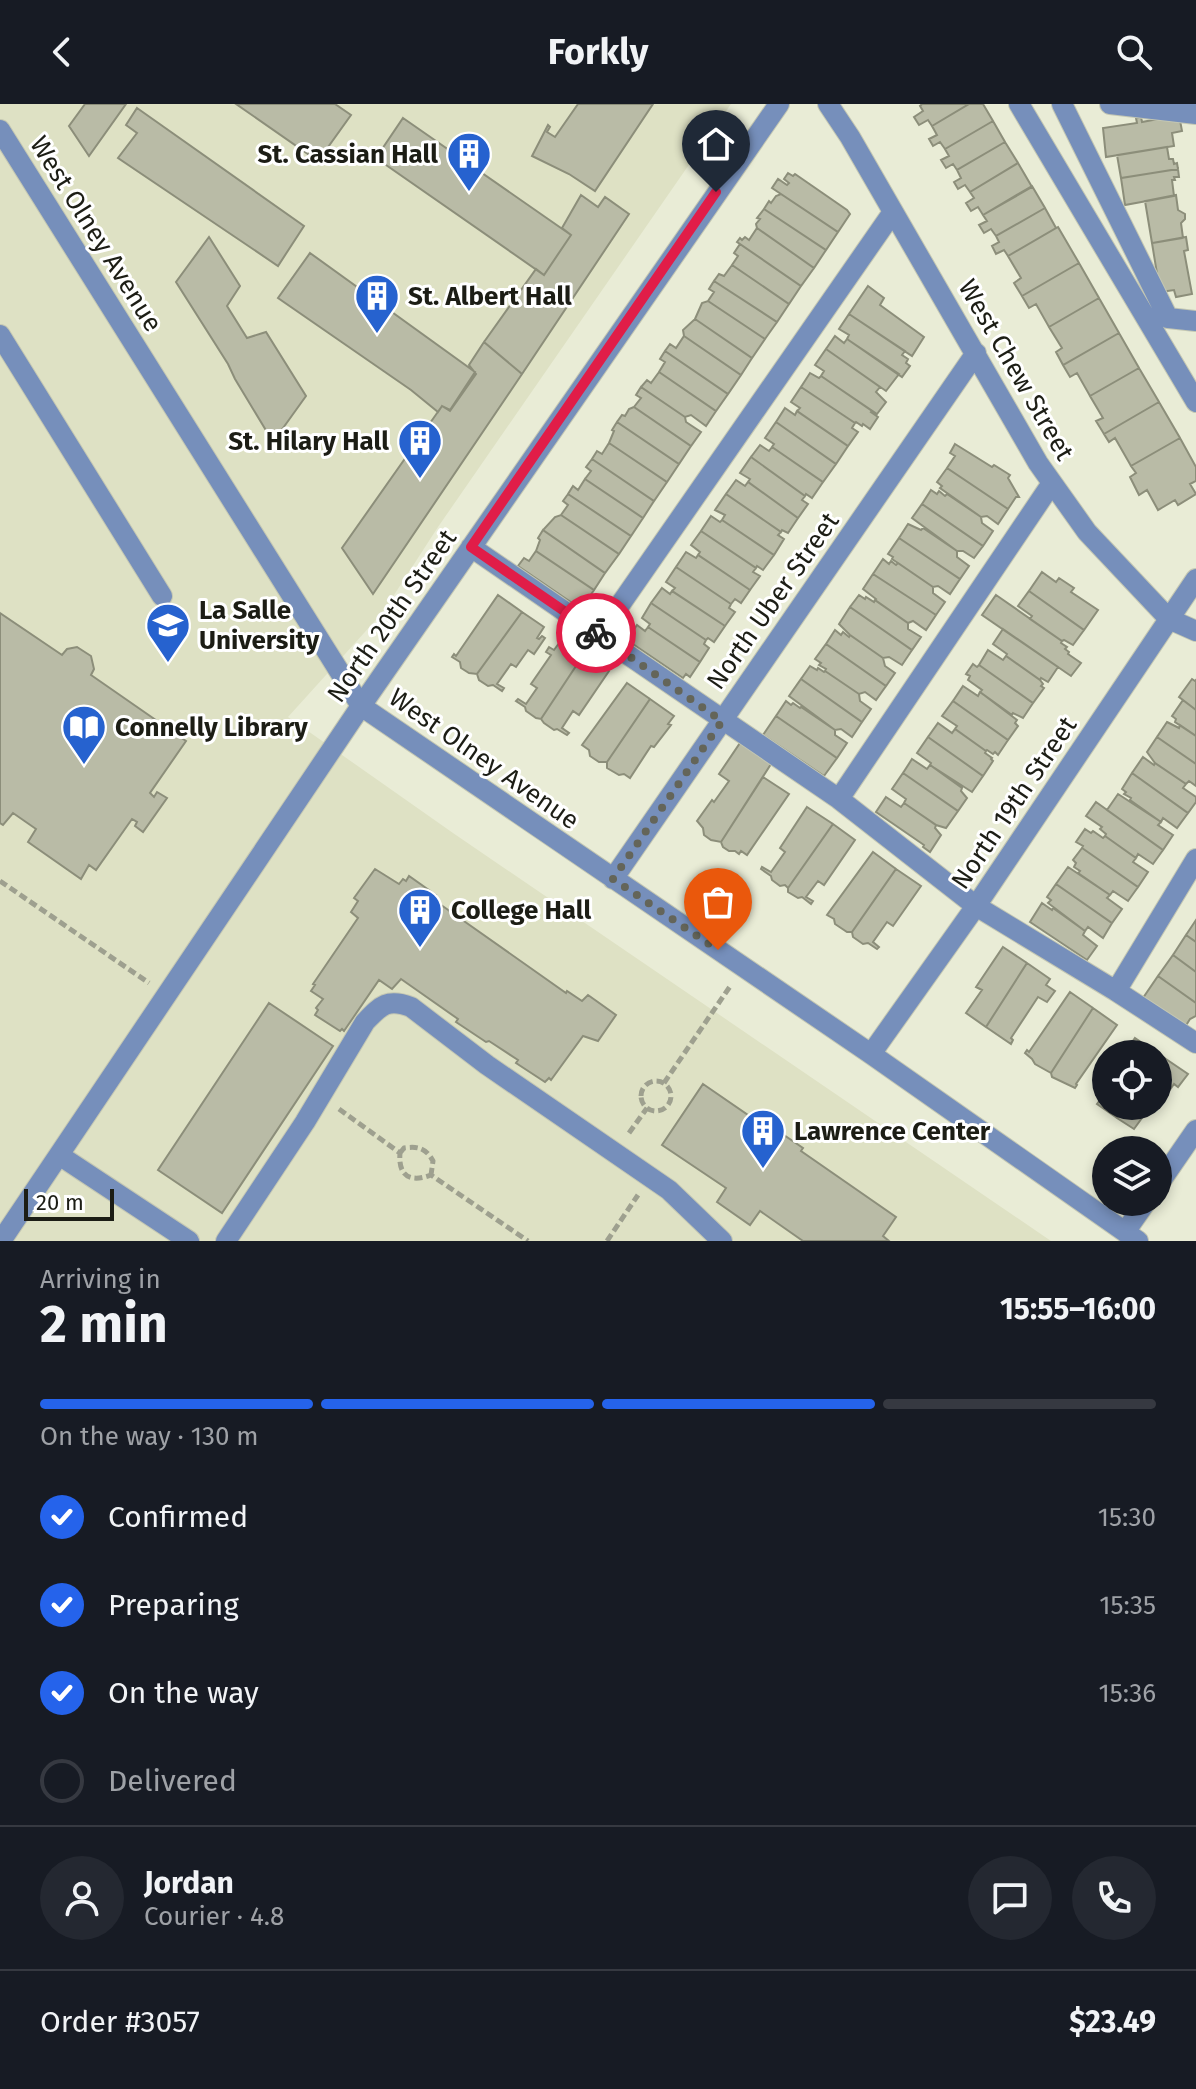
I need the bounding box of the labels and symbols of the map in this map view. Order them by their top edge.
pin [682,110,750,192]
building icon: St. Cassian Hall [445,130,493,193]
street label: West Olney Avenue [23,131,169,337]
place label: St. Cassian Hall [257,139,438,170]
building icon: St. Albert Hall [353,272,401,335]
street label: West Chew Street [952,274,1081,466]
place label: St. Albert Hall [408,281,572,312]
building icon: St. Hilary Hall [396,417,444,480]
place label: St. Hilary Hall [228,426,389,457]
street label: North Uber Street [700,506,846,695]
street label: North 20th Street [321,523,464,708]
courier [556,593,636,673]
place label: La Salle University [199,595,320,656]
school or university icon: La Salle University [144,601,192,664]
street label: West Olney Avenue [383,682,585,836]
library icon: Connelly Library [60,703,108,766]
street label: North 19th Street [945,710,1084,895]
place label: Connelly Library [115,712,308,743]
pin [684,868,752,950]
building icon: College Hall [396,886,444,949]
place label: College Hall [451,895,592,926]
building icon: Lawrence Center [739,1107,787,1170]
place label: Lawrence Center [794,1116,991,1147]
scale bar [24,1185,114,1221]

